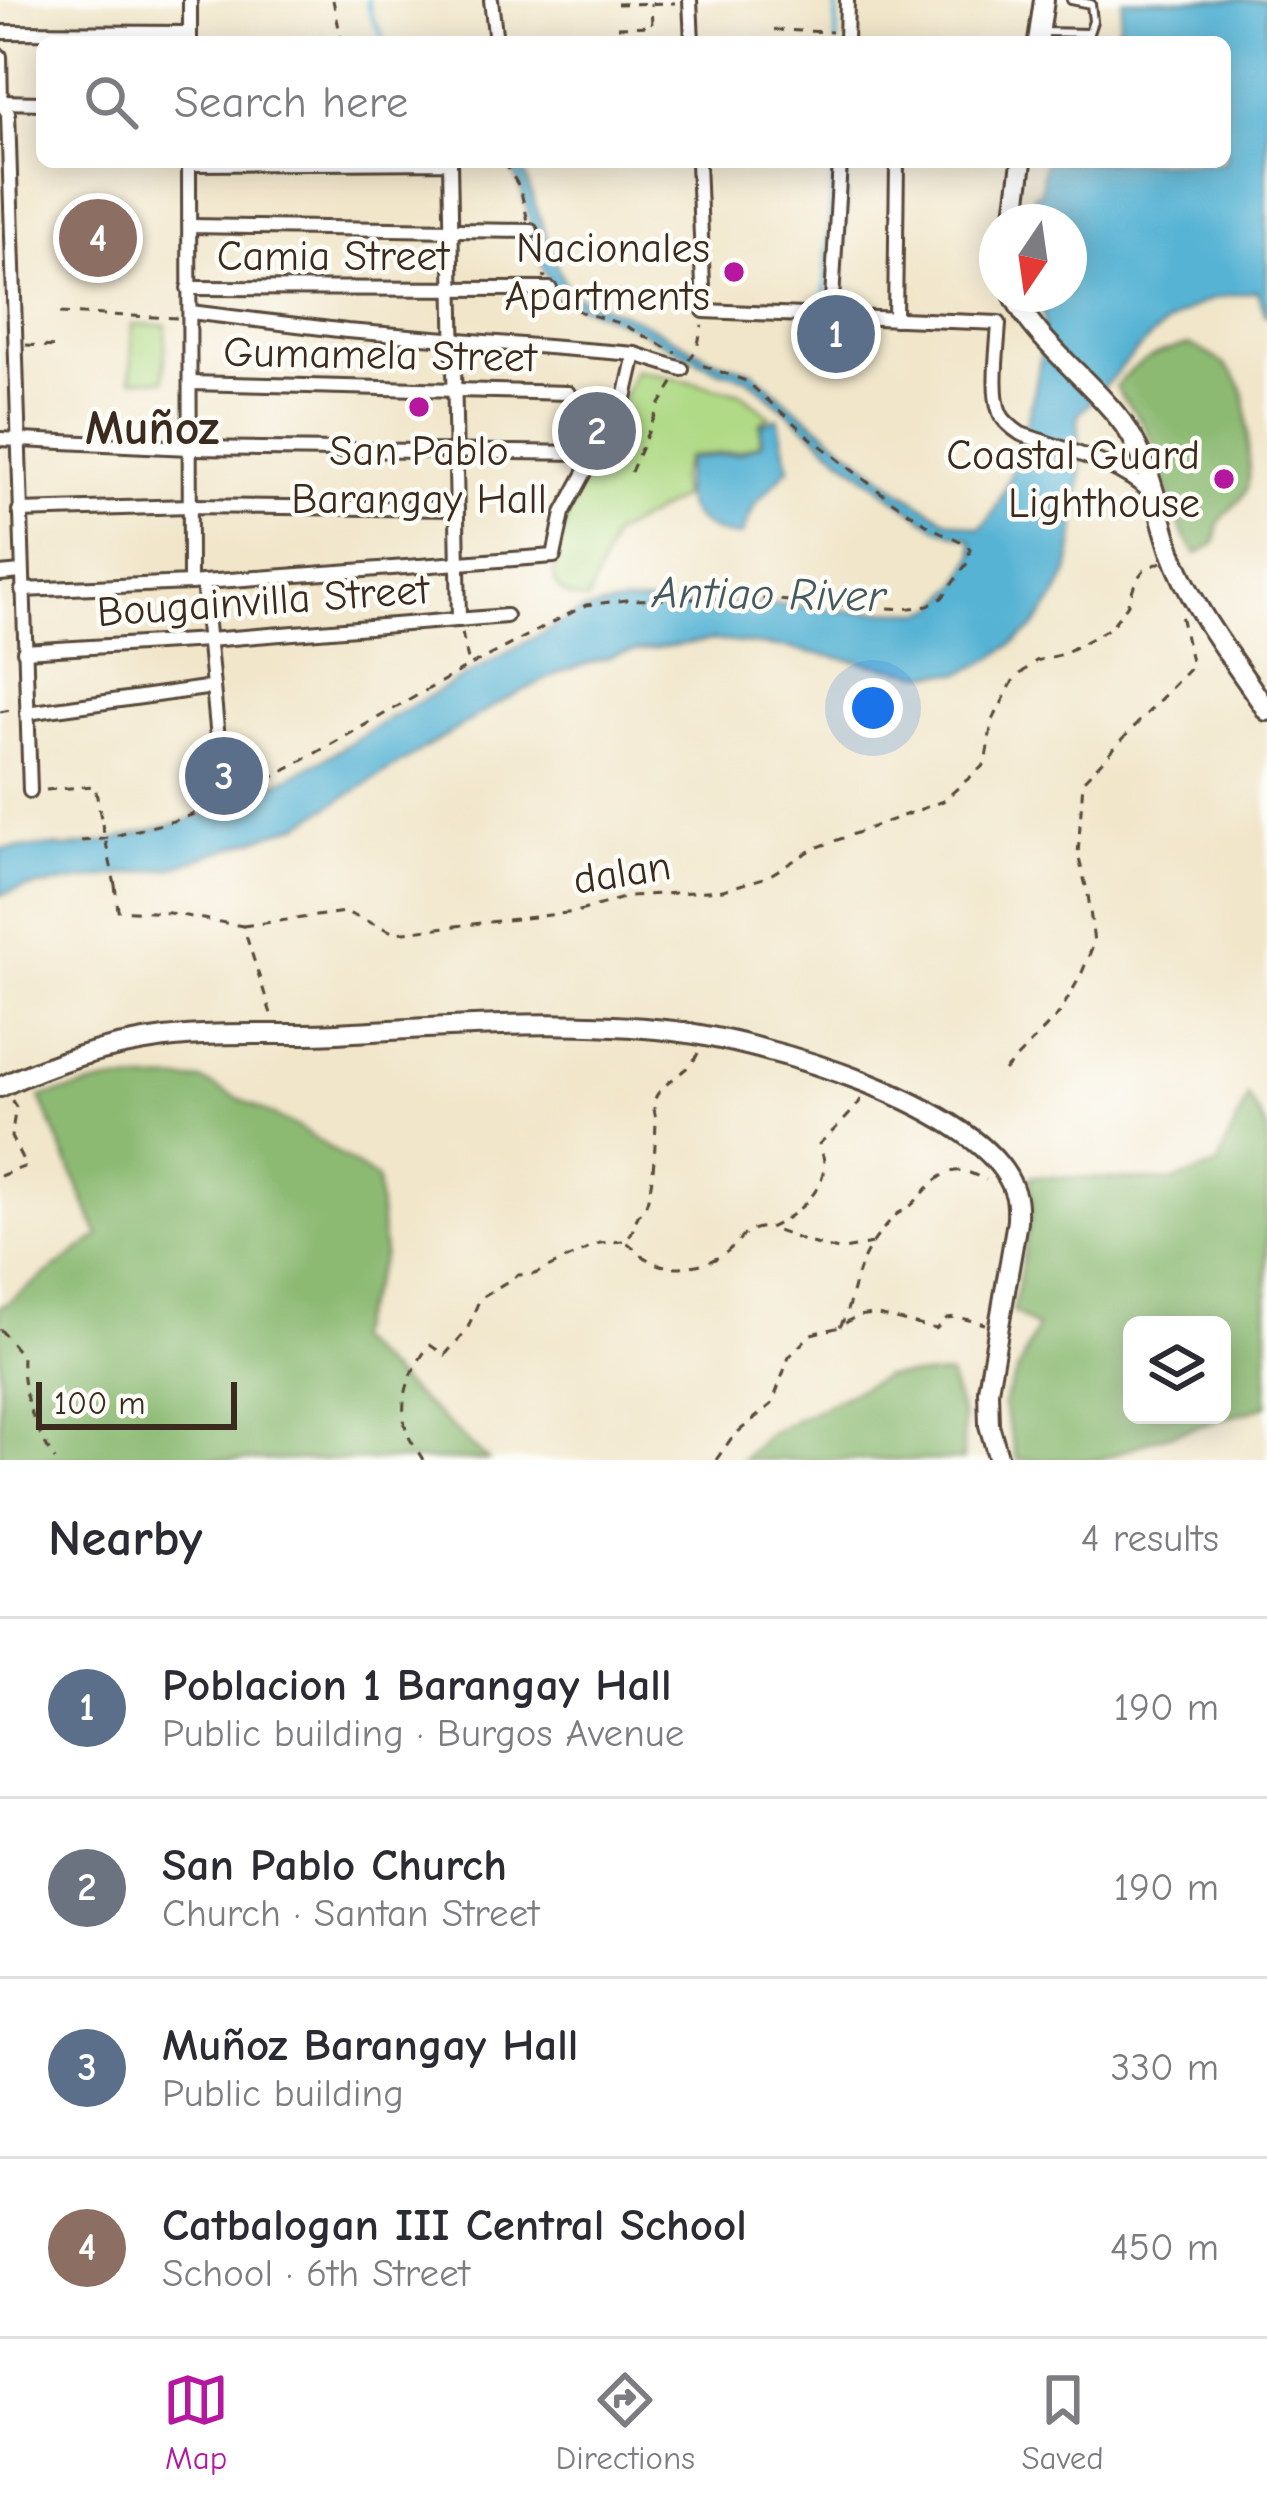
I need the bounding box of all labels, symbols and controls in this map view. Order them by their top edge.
search box [36,36,1231,168]
icon: search [78,69,144,135]
text: Search here [174,76,408,128]
pin: 4 [59,193,137,283]
north arrow [979,204,1087,312]
place label: Nacionales Apartments [504,224,710,321]
street label: Camia Street [217,232,451,281]
marker: Nacionales Apartments [721,259,747,285]
pin: 1 [797,289,875,379]
street label: Gumamela Street [223,328,539,382]
pin: 2 [558,386,636,476]
marker: San Pablo Barangay Hall [406,394,432,420]
district label: Muñoz [85,401,219,456]
place label: San Pablo Barangay Hall [291,427,547,524]
place label: Coastal Guard Lighthouse [946,431,1200,528]
marker: Coastal Guard Lighthouse [1211,466,1237,492]
street label: Bougainvilla Street [95,565,433,637]
water label: Antiao River [651,566,888,622]
your location [843,678,903,738]
pin: 3 [185,731,263,821]
street label: dalan [570,841,674,905]
map controls [1123,1316,1231,1424]
button: layers [1123,1316,1231,1424]
scale bar [36,1376,237,1429]
text: 100 m [54,1384,146,1422]
text: Nearby [48,1509,202,1568]
text: 4 results [1081,1516,1219,1561]
text: Poblacion 1 Barangay Hall [162,1659,672,1711]
text: 1 [79,1685,95,1730]
text: 190 m [1114,1685,1219,1730]
text: Public building · Burgos Avenue [162,1711,684,1756]
text: San Pablo Church [162,1839,507,1891]
text: 2 [77,1865,97,1910]
text: 190 m [1114,1865,1219,1910]
text: Church · Santan Street [162,1891,539,1936]
text: Muñoz Barangay Hall [162,2019,578,2071]
text: 3 [77,2045,97,2090]
text: 330 m [1111,2045,1219,2090]
text: Public building [162,2071,404,2116]
text: Catbalogan III Central School [162,2199,747,2251]
text: 4 [78,2225,96,2270]
text: 450 m [1110,2225,1219,2270]
text: School · 6th Street [162,2251,470,2296]
tab: Map [163,2367,229,2477]
tab: Directions [556,2367,695,2477]
tab: Saved [1021,2367,1104,2477]

